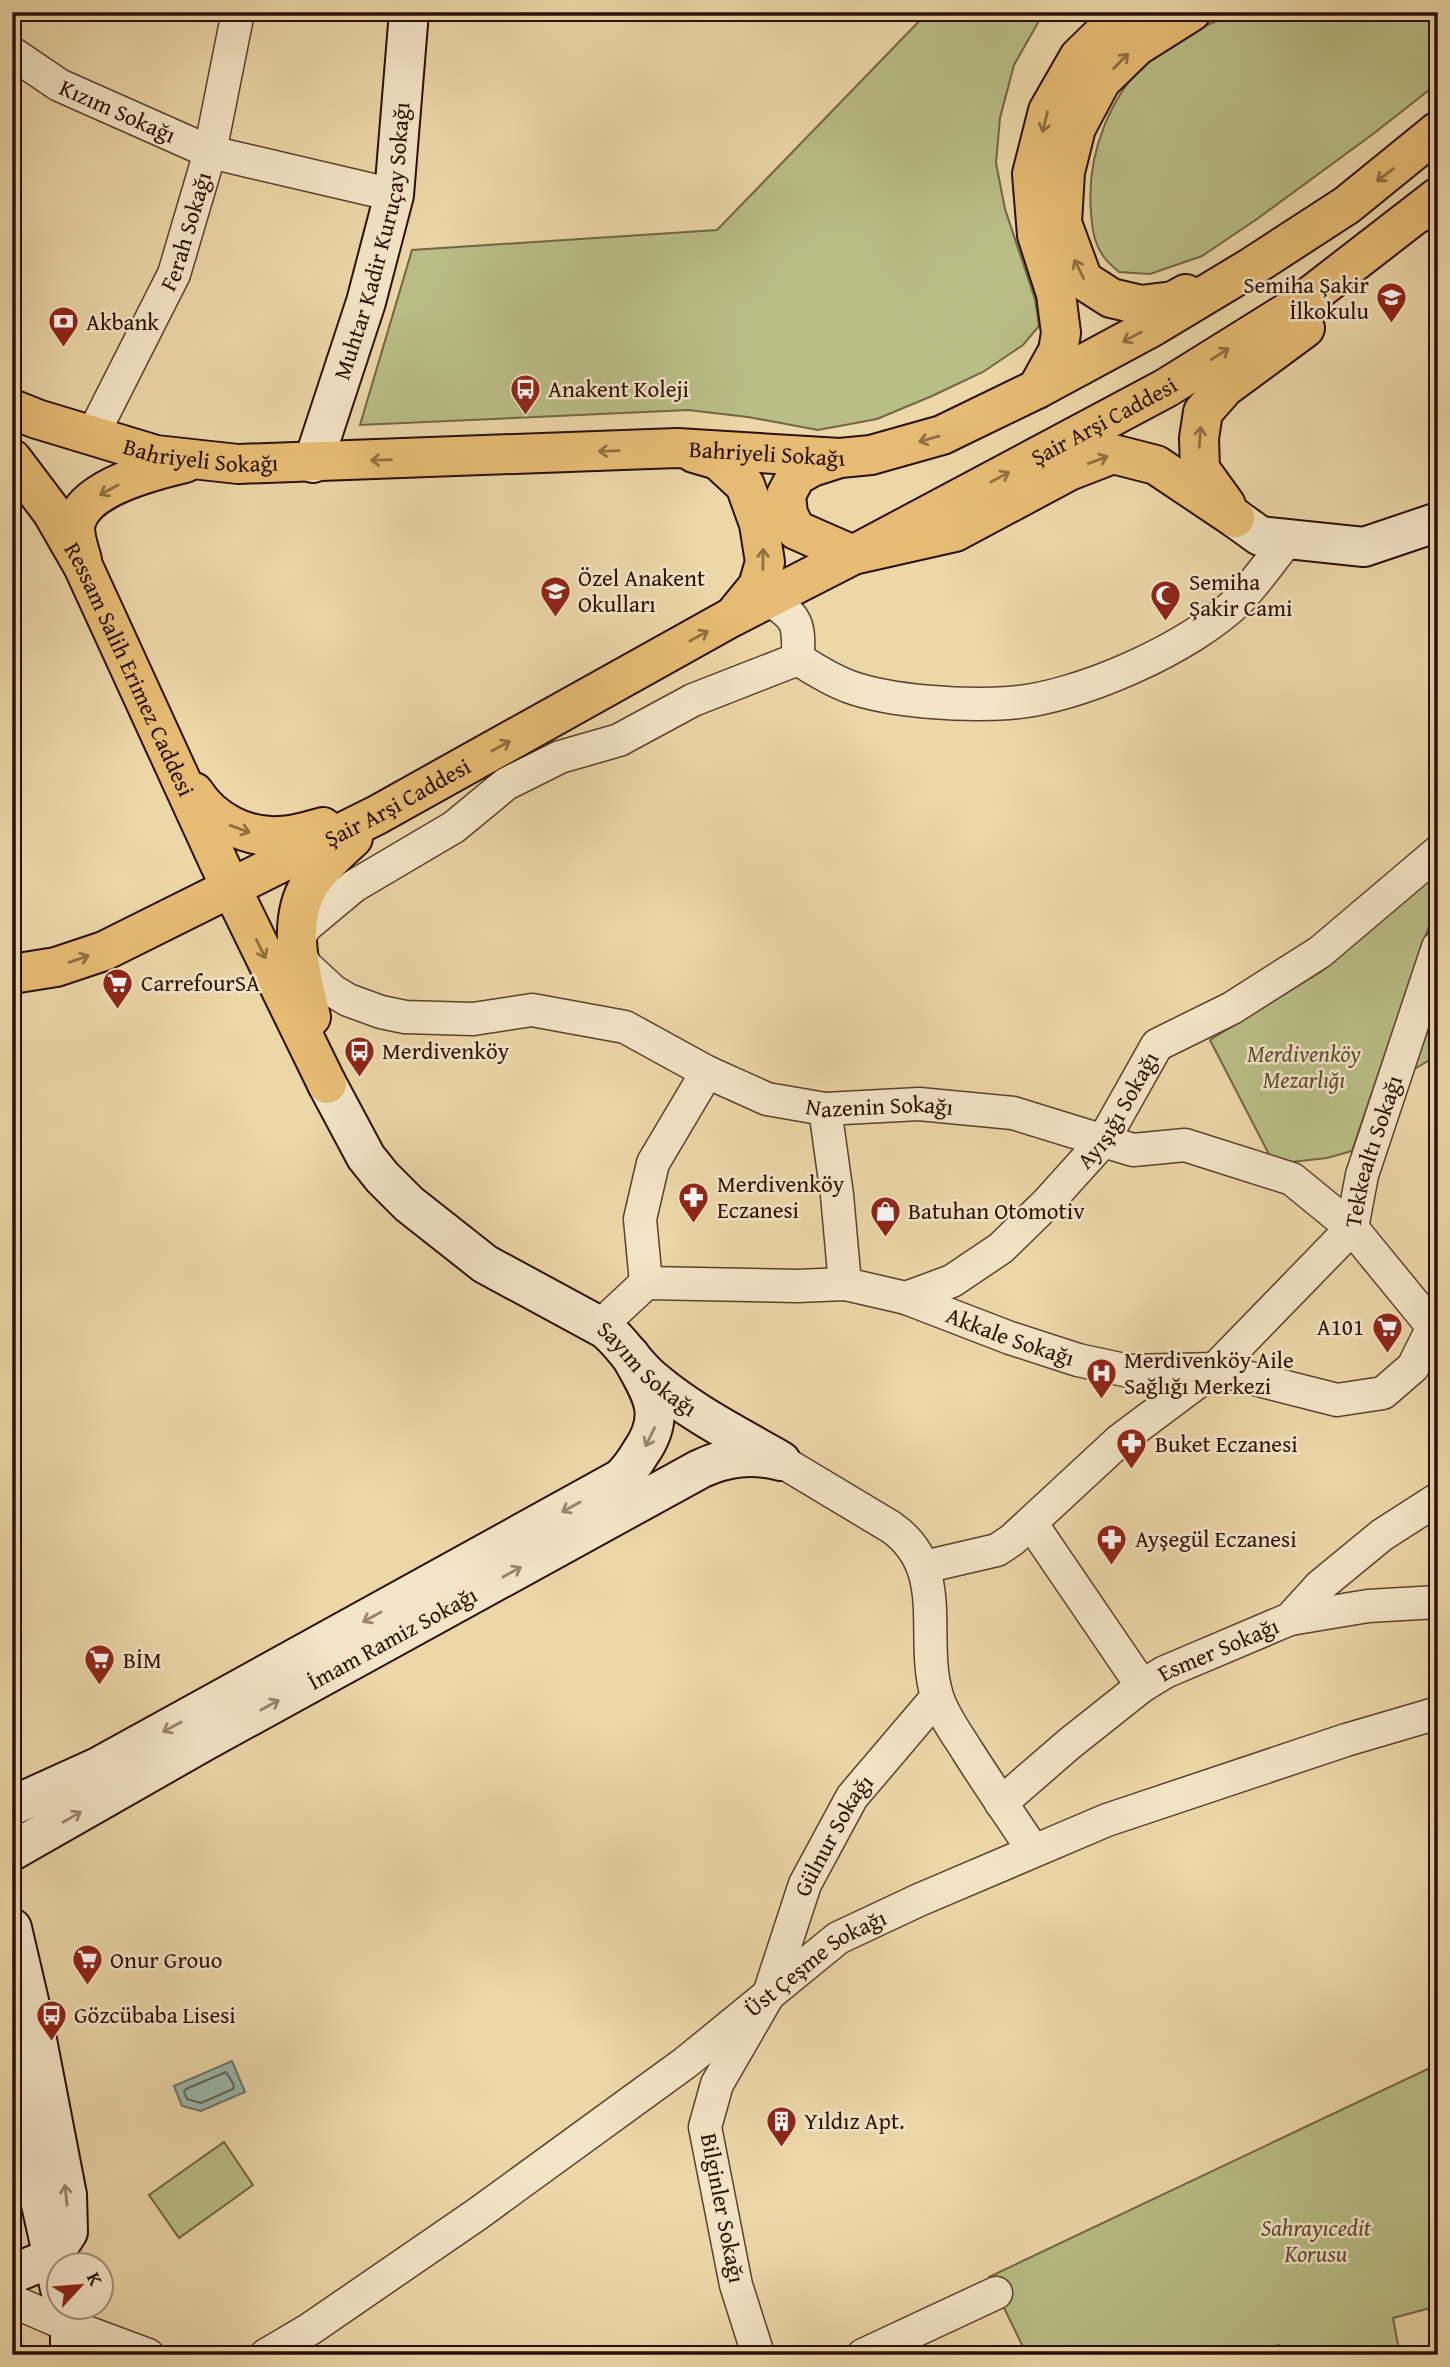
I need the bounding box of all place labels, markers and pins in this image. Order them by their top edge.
place label: Semiha Şakir İlkokulu [1243,268,1370,327]
school or university icon: Semiha Şakir İlkokulu [1375,281,1409,325]
bank icon: Akbank [46,305,80,349]
place label: Akbank [86,305,159,338]
bus stop icon: Anakent Koleji [508,372,542,416]
place label: Anakent Koleji [548,372,689,405]
place label: Özel Anakent Okulları [578,561,705,620]
place label: Semiha Şakir Cami [1189,565,1292,624]
school or university icon: Özel Anakent Okulları [538,574,572,618]
mosque icon: Semiha Şakir Cami [1149,578,1183,622]
supermarket icon: CarrefourSA [101,966,135,1010]
place label: CarrefourSA [141,966,260,999]
bus stop icon: Merdivenköy [342,1034,376,1078]
place label: Merdivenköy [382,1034,510,1067]
place label: Merdivenköy Eczanesi [717,1167,845,1226]
pharmacy icon: Merdivenköy Eczanesi [677,1180,711,1224]
shop icon: Batuhan Otomotiv [868,1194,902,1238]
place label: Batuhan Otomotiv [908,1194,1085,1227]
place label: A101 [1317,1310,1364,1343]
supermarket icon: A101 [1370,1310,1404,1354]
place label: Merdivenköy Aile Sağlığı Merkezi [1124,1343,1294,1402]
hospital icon: Merdivenköy Aile Sağlığı Merkezi [1084,1356,1118,1400]
pharmacy icon: Buket Eczanesi [1115,1427,1149,1471]
place label: Buket Eczanesi [1155,1427,1298,1460]
pharmacy icon: Ayşegül Eczanesi [1095,1522,1129,1566]
place label: Ayşegül Eczanesi [1135,1522,1297,1555]
supermarket icon: BİM [83,1643,117,1687]
place label: BİM [123,1643,162,1676]
supermarket icon: Onur Grouo [70,1943,104,1987]
place label: Onur Grouo [110,1943,222,1976]
bus stop icon: Gözcübaba Lisesi [34,1998,68,2042]
place label: Gözcübaba Lisesi [74,1998,236,2031]
building icon: Yıldız Apt. [764,2104,798,2148]
place label: Yıldız Apt. [804,2104,905,2137]

